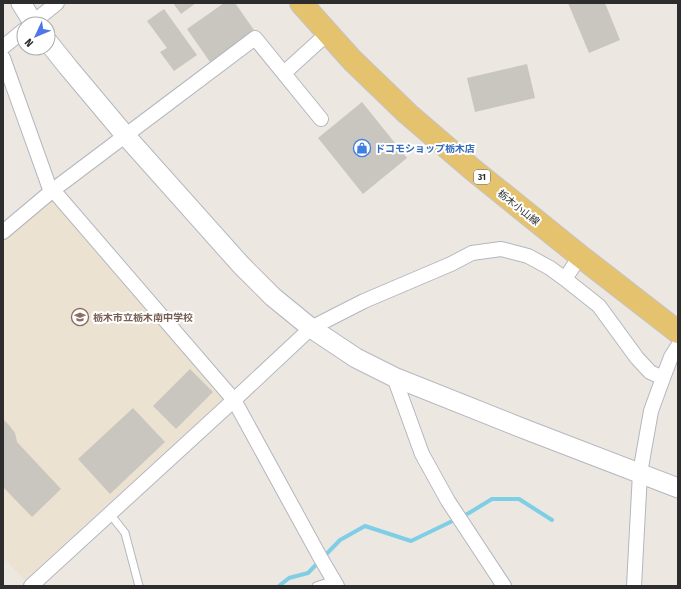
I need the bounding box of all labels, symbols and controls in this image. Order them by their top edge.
north arrow [16,16,56,56]
text: N [22,36,36,49]
shop icon: ドコモショップ栃木店 [352,138,372,158]
place label: ドコモショップ栃木店 [375,143,475,155]
road number: 31 [474,170,490,184]
street label: 栃木小山線 [495,187,542,228]
school or university icon: 栃木市立栃木南中学校 [70,307,90,327]
place label: 栃木市立栃木南中学校 [93,312,193,324]

